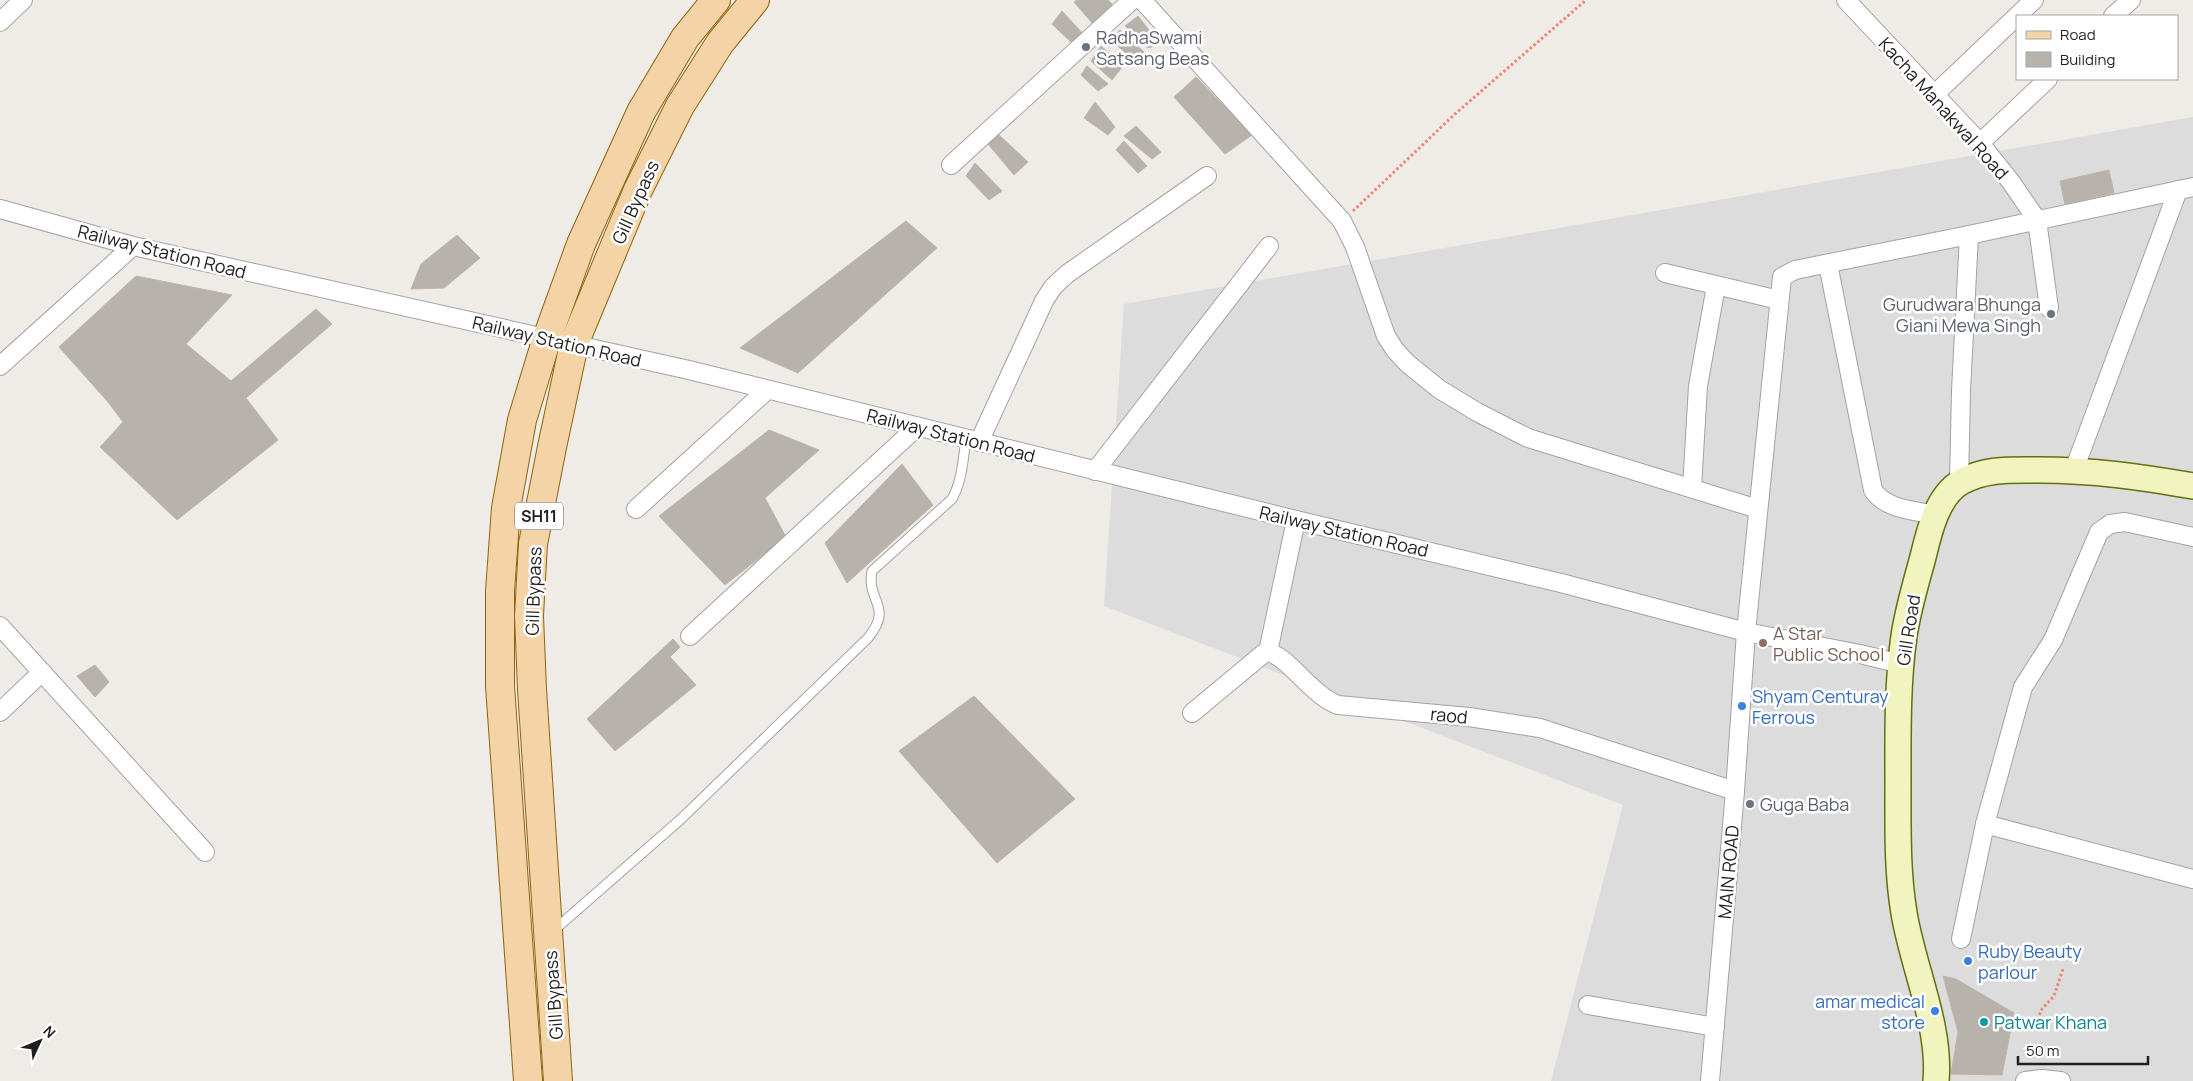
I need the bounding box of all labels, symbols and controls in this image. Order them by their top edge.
legend [2016,15,2178,80]
text: Road [2060,24,2096,45]
place label: RadhaSwami Satsang Beas [1096,25,1210,70]
street label: Kacha Manakwal Road [1874,32,2014,184]
marker: RadhaSwami Satsang Beas [1080,41,1092,53]
text: Building [2060,49,2115,70]
street label: Gill Bypass [606,156,664,248]
street label: Railway Station Road [75,218,249,284]
place label: Gurudwara Bhunga Giani Mewa Singh [1883,292,2041,337]
marker: Gurudwara Bhunga Giani Mewa Singh [2045,308,2057,320]
street label: Railway Station Road [470,310,644,372]
street label: Railway Station Road [864,402,1038,468]
street label: Railway Station Road [1257,500,1431,562]
road number: SH11 [515,502,563,530]
street label: Gill Bypass [519,546,547,636]
street label: Gill Road [1891,593,1925,667]
place label: A Star Public School [1773,621,1884,666]
marker: A Star Public School [1757,637,1769,649]
place label: Shyam Centuray Ferrous [1752,684,1889,729]
marker: Shyam Centuray Ferrous [1736,700,1748,712]
street label: raod [1429,701,1469,729]
place label: Guga Baba [1760,792,1849,816]
marker: Guga Baba [1744,798,1756,810]
street label: MAIN ROAD [1712,824,1744,920]
place label: Ruby Beauty parlour [1978,939,2082,984]
street label: Gill Bypass [538,950,568,1040]
marker: Ruby Beauty parlour [1962,955,1974,967]
place label: amar medical store [1815,989,1925,1034]
marker: amar medical store [1929,1005,1941,1017]
place label: Patwar Khana [1994,1010,2107,1034]
north arrow [15,1016,65,1066]
marker: Patwar Khana [1978,1016,1990,1028]
text: N [39,1021,60,1042]
scale bar [2018,1034,2148,1066]
text: 50 m [2026,1040,2060,1061]

